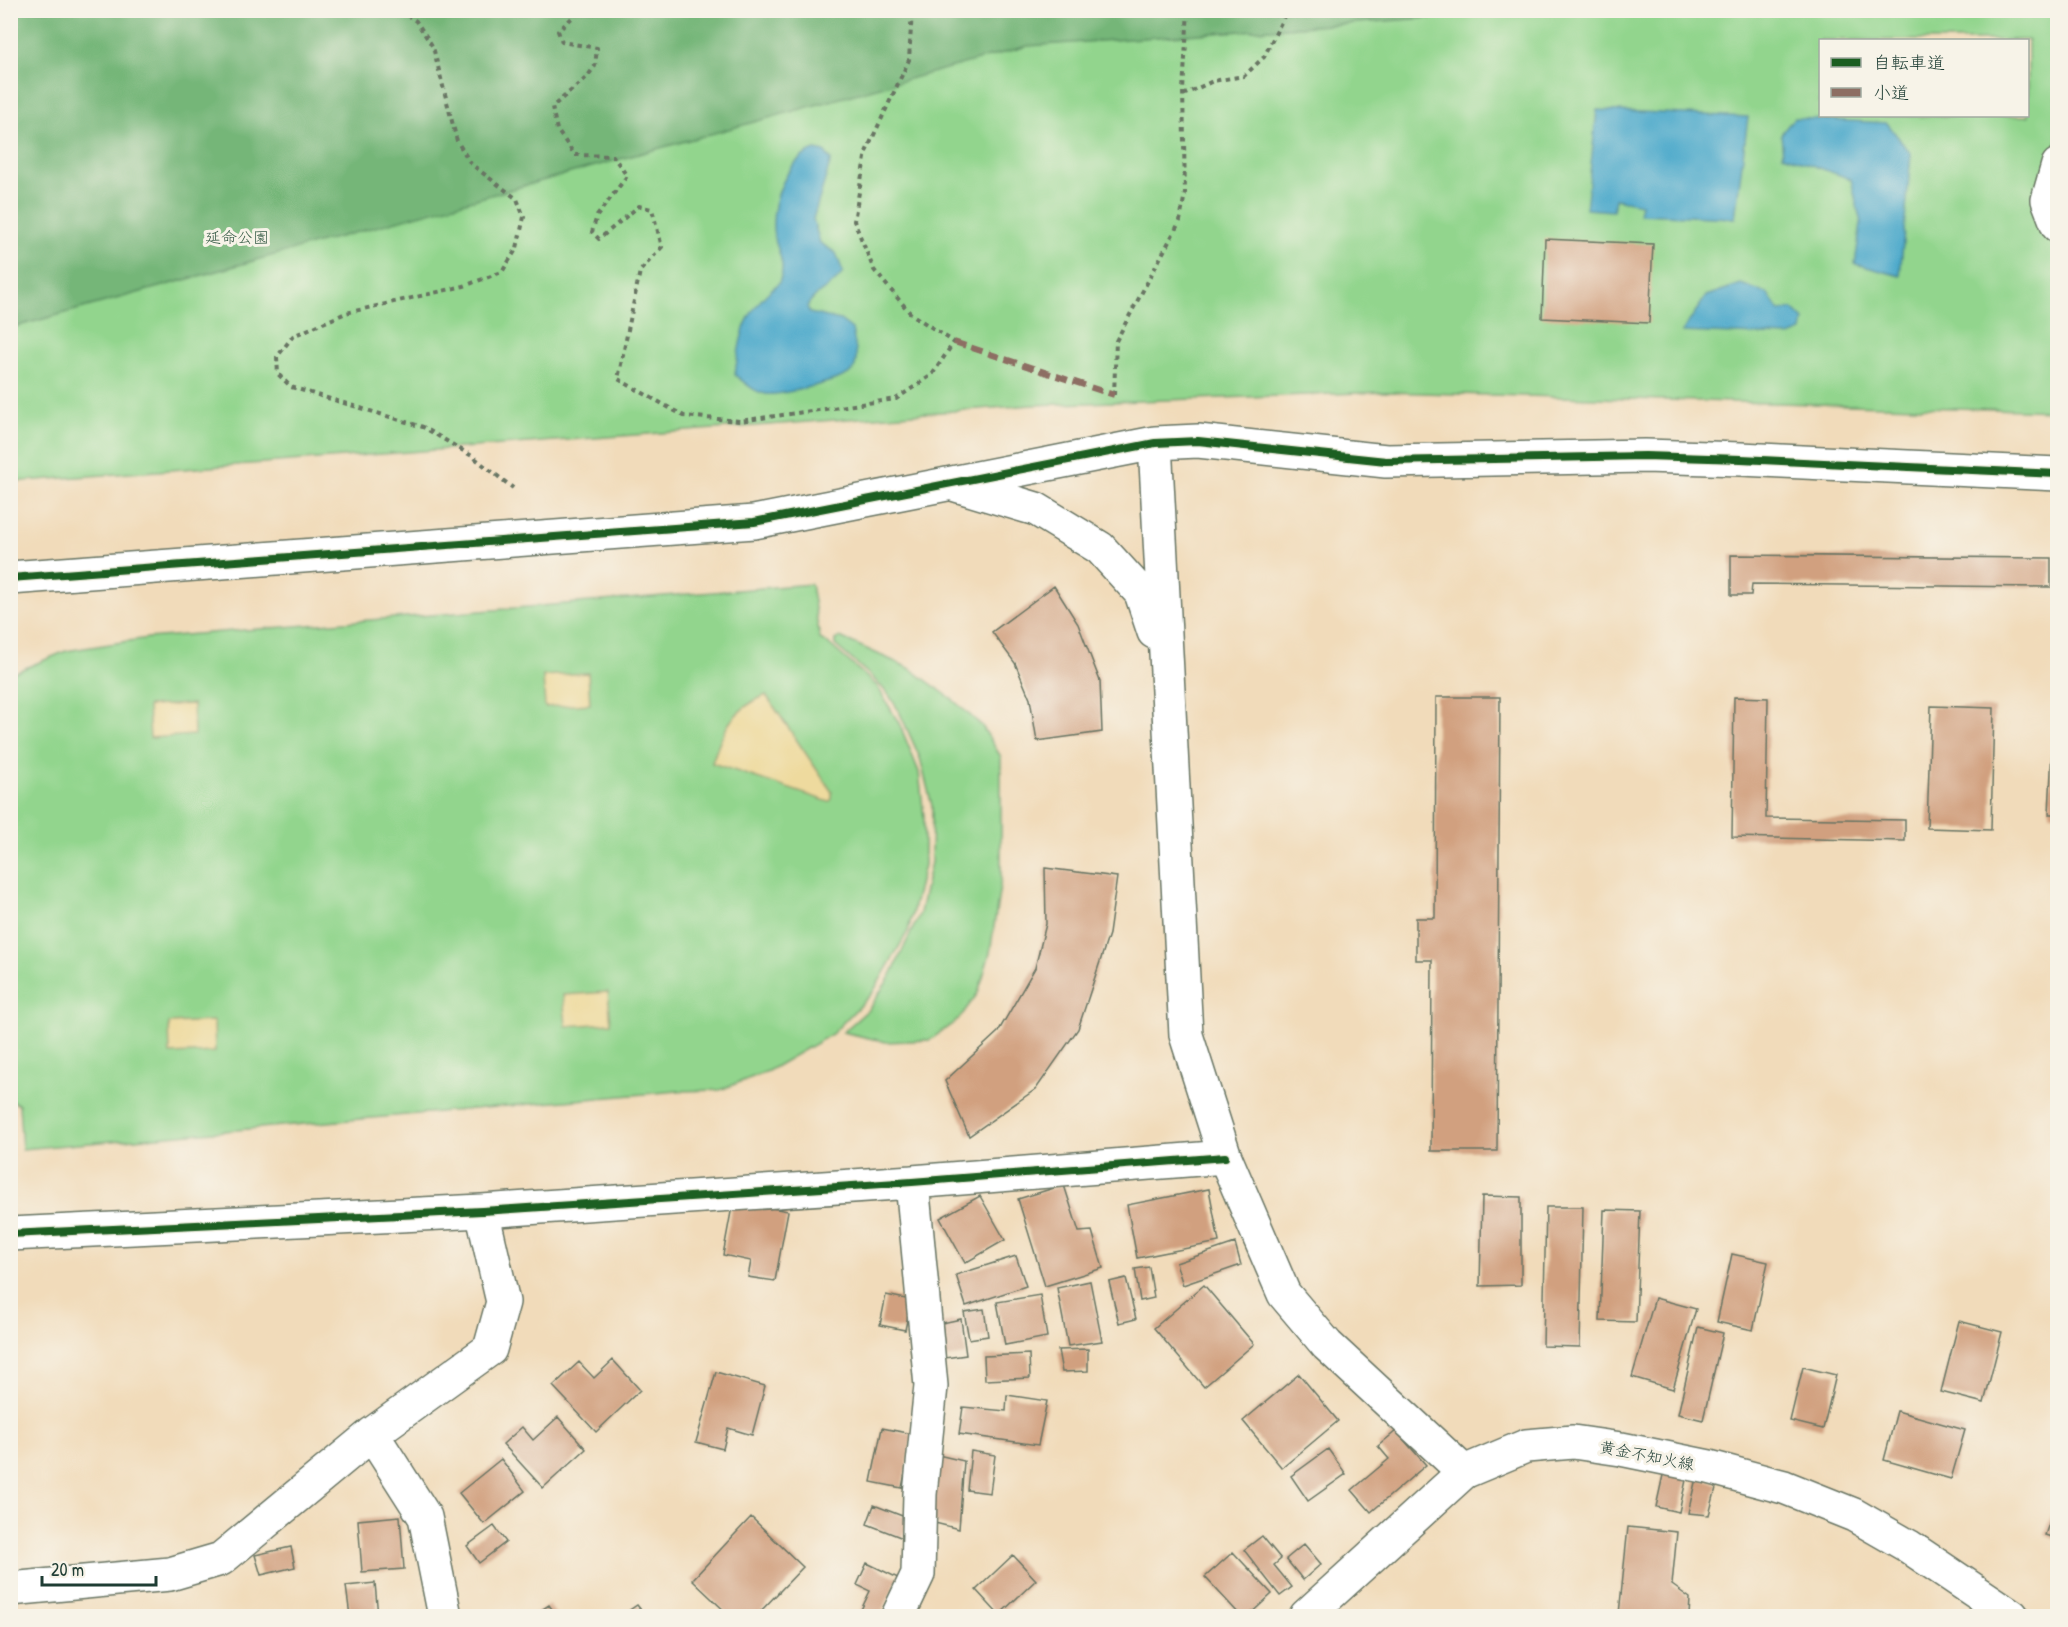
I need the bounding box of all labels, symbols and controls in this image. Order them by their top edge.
legend [1819,39,2029,117]
text: 自転車道 [1873,50,1945,75]
text: 小道 [1873,80,1909,105]
park label: 延命公園 [205,226,269,248]
street label: 黄金不知火線 [1598,1435,1696,1475]
scale bar [42,1549,156,1587]
text: 20 m [51,1557,84,1582]

